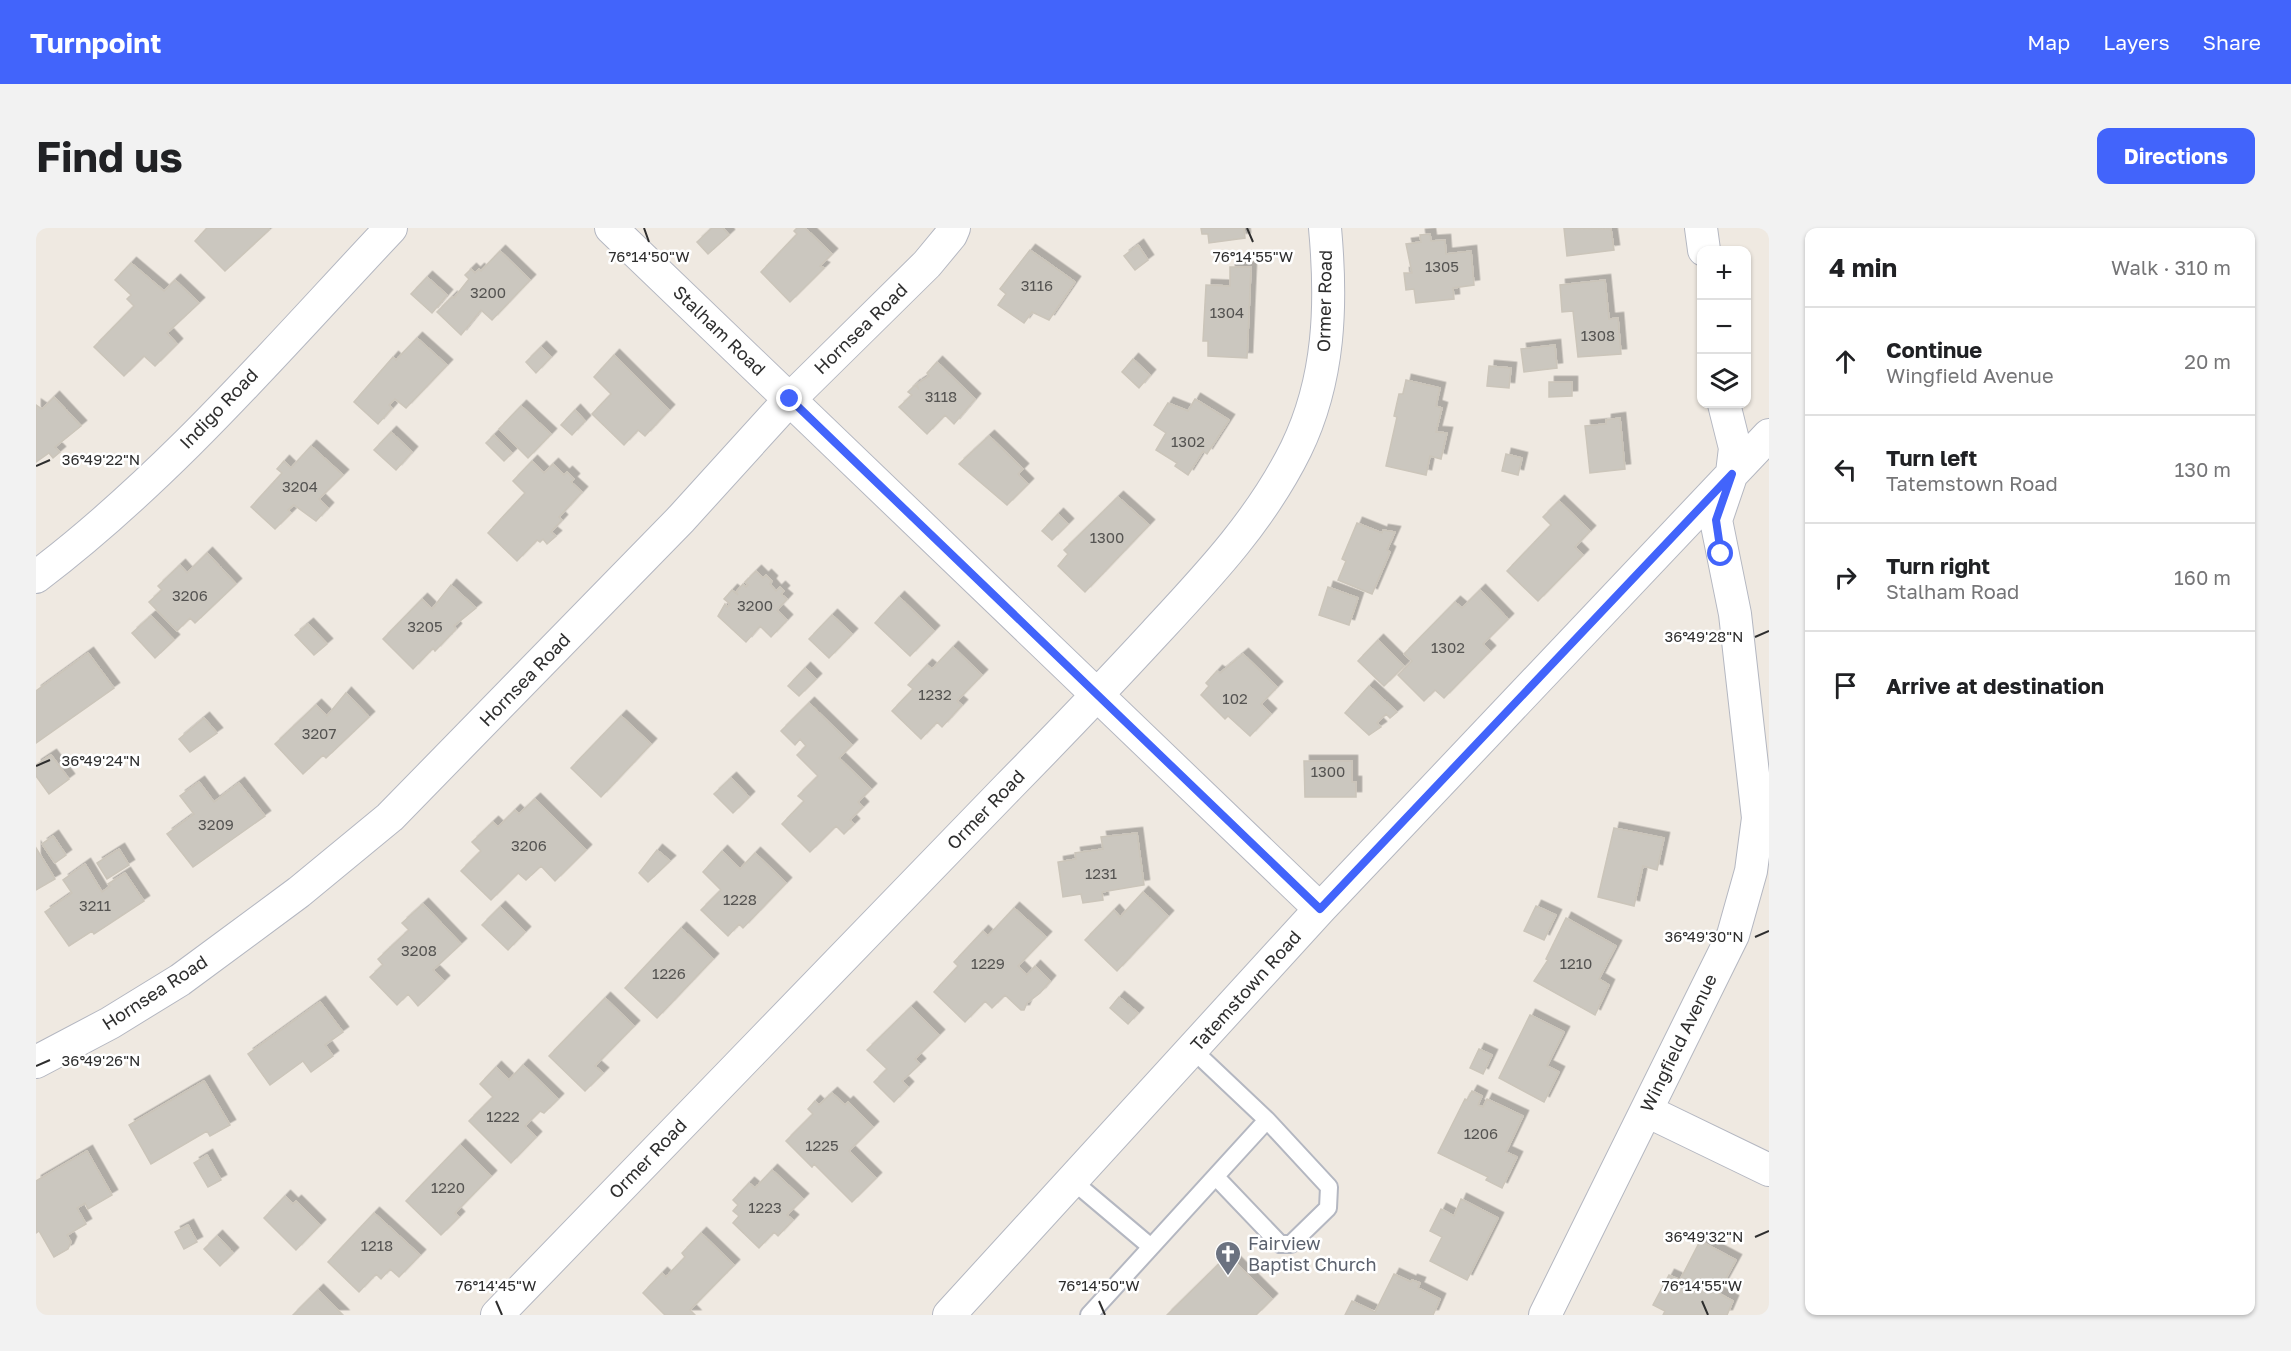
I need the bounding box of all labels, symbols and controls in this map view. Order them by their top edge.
text: Turnpoint [30,26,161,59]
text: Map [2027,29,2070,55]
text: Layers [2103,29,2170,55]
text: Share [2203,29,2261,55]
button: Directions [2097,128,2255,184]
text: Find us [36,131,183,181]
map controls [1697,246,1751,408]
button: + [1697,246,1751,300]
text: 76°14'50"W [608,247,690,265]
text: 76°14'55"W [1213,247,1293,265]
street label: Ormer Road [1312,250,1336,352]
text: 4 min [1829,252,1897,283]
text: Walk · 310 m [2111,255,2231,279]
house number: 1305 [1425,257,1459,275]
house number: 3116 [1021,276,1053,294]
street label: Hornsea Road [809,278,912,378]
street label: Stalham Road [669,281,771,380]
house number: 3200 [470,283,506,301]
button: − [1697,300,1751,354]
house number: 1304 [1210,303,1244,321]
house number: 1308 [1581,326,1615,344]
text: Continue [1886,336,1982,363]
icon: ahead [1829,345,1862,378]
text: 20 m [2184,349,2231,373]
button: layers [1697,354,1751,408]
text: Wingfield Avenue [1886,363,2054,387]
street label: Indigo Road [175,364,262,453]
route end [776,385,802,411]
house number: 3118 [925,387,957,405]
house number: 1302 [1171,432,1205,450]
text: Turn left [1886,444,1977,471]
text: 36°49'22"N [62,450,140,468]
icon: left [1829,453,1862,486]
text: 130 m [2175,457,2231,481]
text: Tatemstown Road [1886,471,2058,495]
house number: 3204 [282,477,318,495]
house number: 1300 [1090,528,1124,546]
route start [1707,540,1733,566]
text: Turn right [1886,552,1990,579]
icon: right [1829,561,1862,594]
text: 160 m [2174,565,2231,589]
text: Stalham Road [1886,579,2019,603]
house number: 3206 [172,586,208,604]
house number: 3200 [737,596,773,614]
house number: 3205 [407,617,443,635]
text: 36°49'28"N [1665,627,1743,645]
street label: Hornsea Road [474,628,574,731]
house number: 1302 [1431,638,1465,656]
icon: arrive [1829,669,1862,702]
text: Arrive at destination [1886,672,2104,699]
house number: 1232 [918,685,952,703]
house number: 102 [1222,689,1248,707]
house number: 3207 [302,724,336,742]
text: 36°49'24"N [62,751,140,769]
house number: 1300 [1311,762,1345,780]
street label: Ormer Road [942,765,1029,854]
house number: 3209 [198,815,234,833]
house number: 3206 [511,836,547,854]
house number: 1231 [1085,864,1117,882]
house number: 1228 [723,890,757,908]
house number: 3211 [79,896,111,914]
street label: Tatemstown Road [1185,925,1305,1055]
text: 36°49'30"N [1664,927,1744,945]
house number: 3208 [401,941,437,959]
street label: Hornsea Road [98,950,211,1034]
house number: 1229 [971,954,1005,972]
house number: 1210 [1560,954,1592,972]
house number: 1226 [652,964,686,982]
street label: Wingfield Avenue [1635,970,1721,1115]
text: 36°49'26"N [62,1051,140,1069]
house number: 1222 [486,1107,520,1125]
street label: Ormer Road [604,1114,691,1203]
house number: 1206 [1464,1124,1498,1142]
house number: 1225 [805,1136,839,1154]
house number: 1220 [431,1178,465,1196]
house number: 1223 [748,1198,782,1216]
text: 36°49'32"N [1665,1227,1743,1245]
place label: Fairview Baptist Church [1248,1232,1376,1275]
house number: 1218 [361,1236,393,1254]
church icon: Fairview Baptist Church [1213,1239,1243,1277]
text: 76°14'45"W [455,1276,537,1294]
text: 76°14'50"W [1058,1276,1140,1294]
text: 76°14'55"W [1662,1276,1742,1294]

